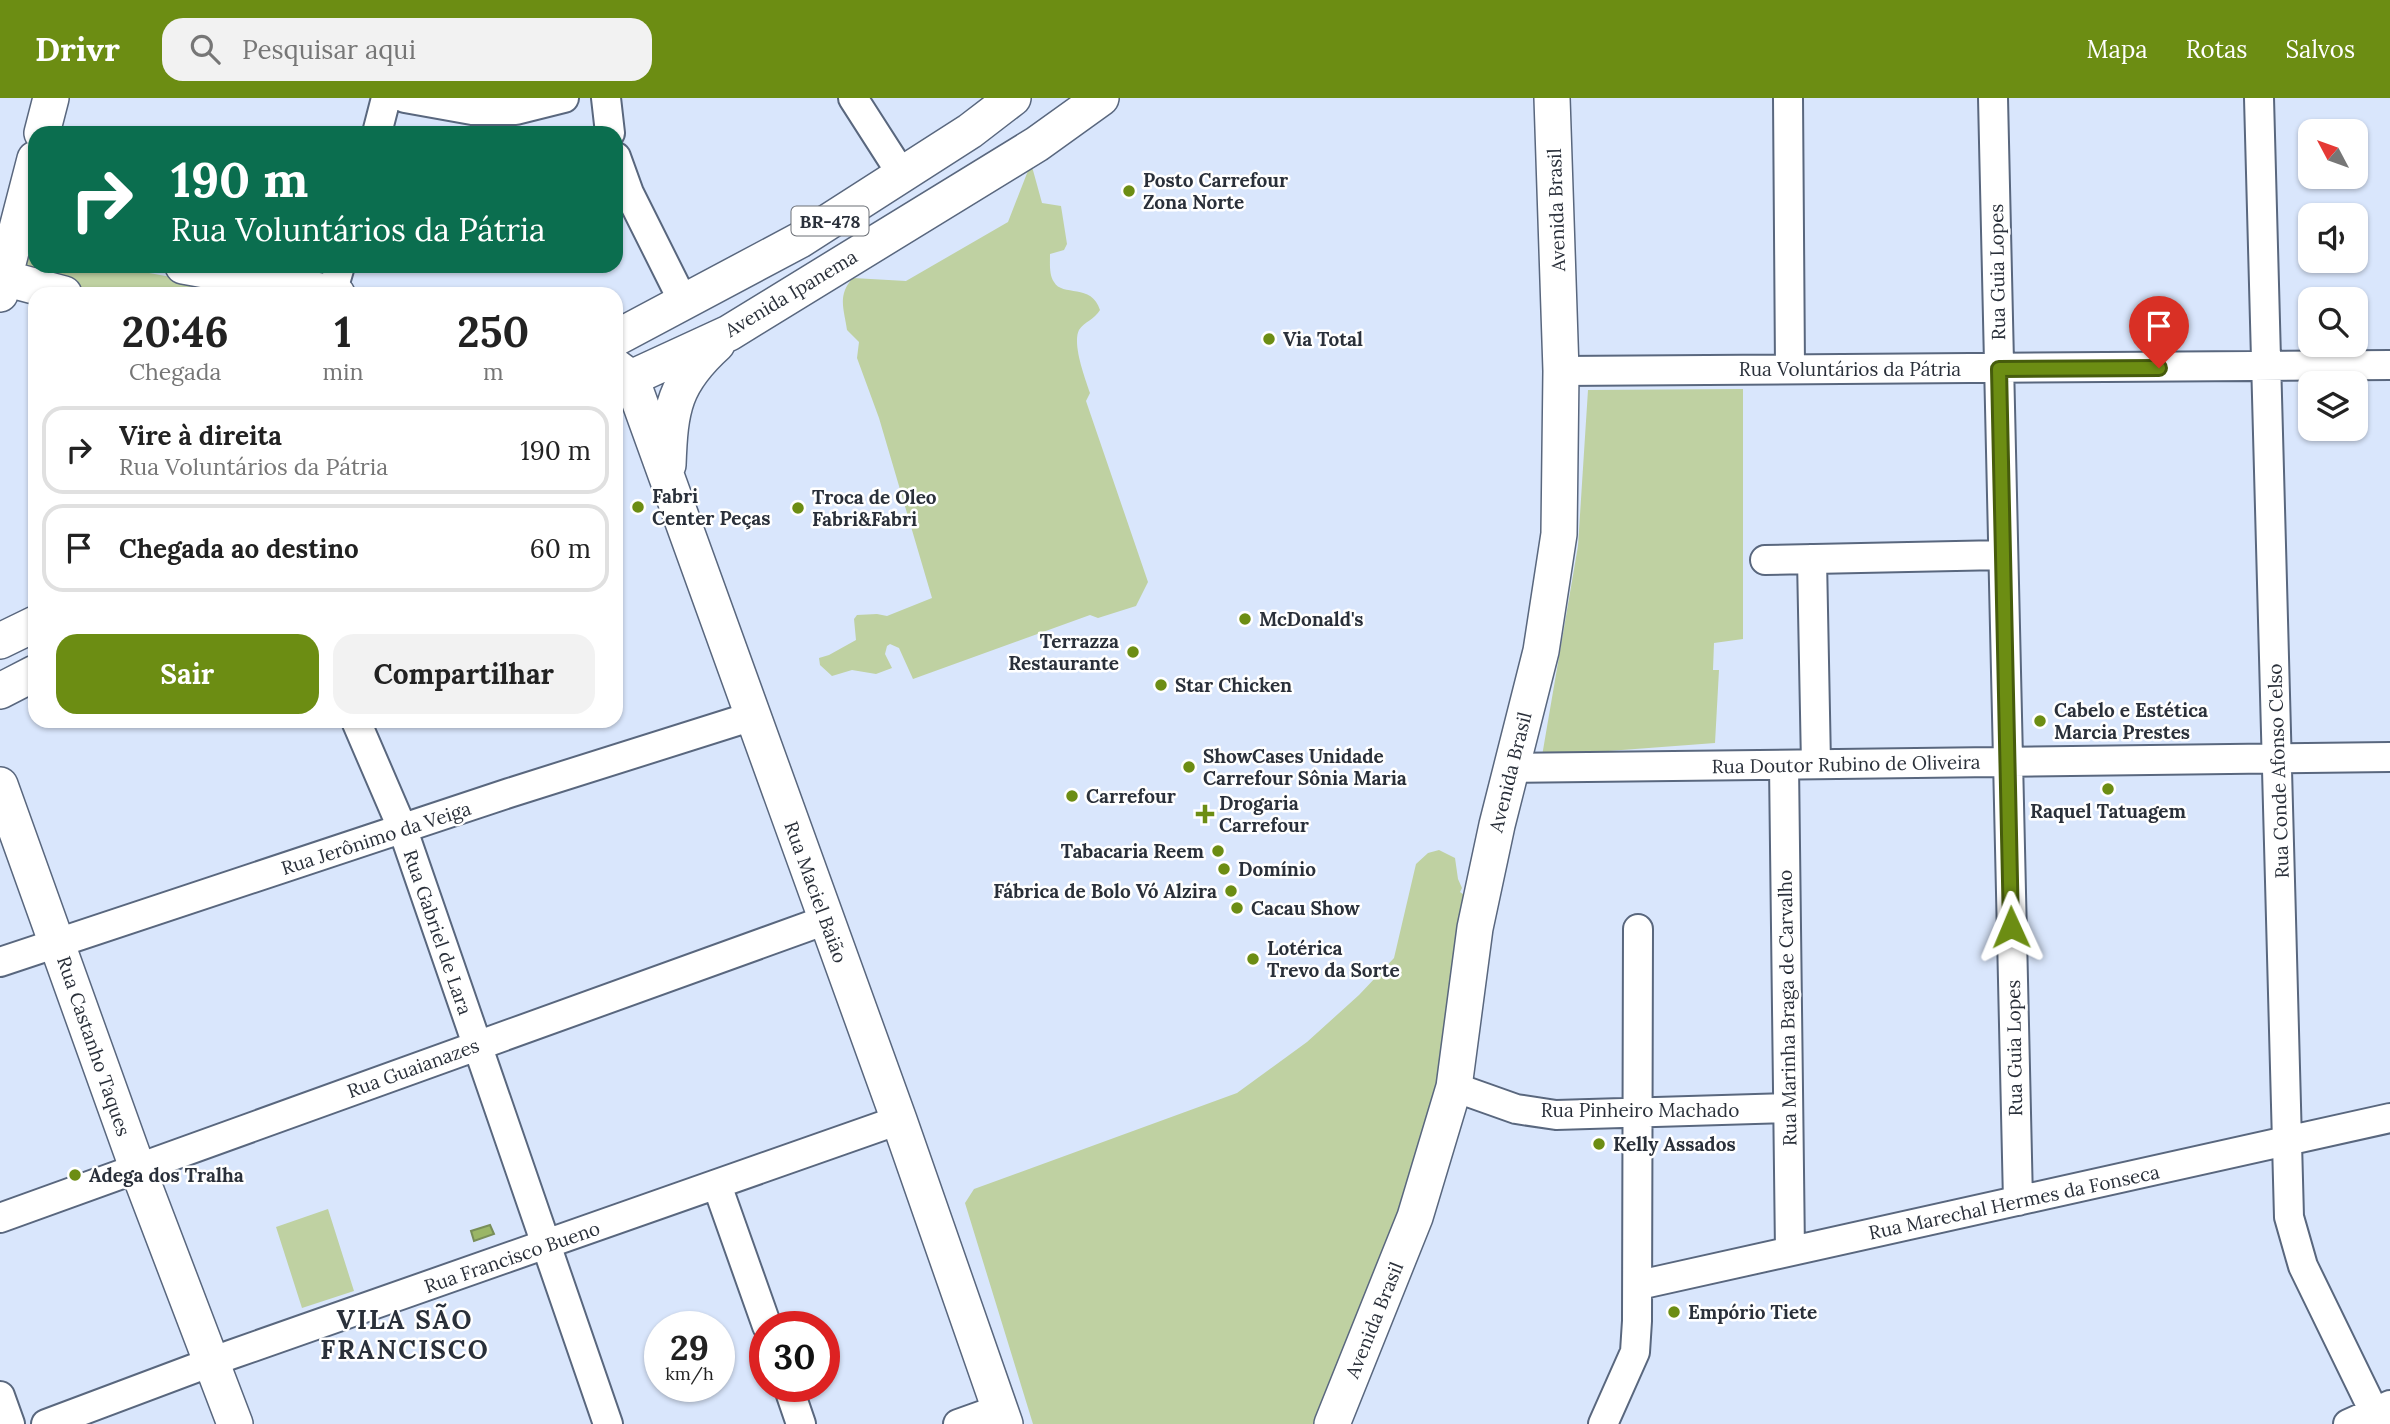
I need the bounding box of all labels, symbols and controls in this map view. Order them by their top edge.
search box [162,18,652,81]
text: Drivr [35,28,120,70]
icon: search [186,30,224,68]
text: Pesquisar aqui [242,33,416,66]
text: Mapa [2087,34,2148,65]
text: Rotas [2186,34,2247,65]
text: Salvos [2285,34,2355,65]
north arrow [2298,119,2368,189]
map controls [2298,119,2368,441]
text: 190 m [171,148,308,210]
street label: Avenida Brasil [1542,148,1570,273]
icon: right [56,154,147,245]
place label: Posto Carrefour Zona Norte [1143,168,1288,214]
marker: Posto Carrefour Zona Norte [1121,183,1137,199]
street label: Rua Guia Lopes [1984,203,2010,340]
button: sound [2298,203,2368,273]
road number: BR-478 [792,207,868,236]
text: Rua Voluntários da Pátria [171,209,545,250]
street label: Avenida Ipanema [720,244,862,342]
button: search [2298,287,2368,357]
pin [2129,296,2189,368]
text: 20:46 [122,305,229,359]
text: 1 [334,305,351,359]
text: 250 [457,305,529,359]
icon: arrive [2140,307,2178,345]
place label: Via Total [1283,327,1363,351]
marker: Via Total [1261,331,1277,347]
text: Chegada [129,357,221,386]
text: min [322,357,363,386]
text: m [483,357,503,386]
street label: Rua Voluntários da Pátria [1739,357,1961,381]
button: layers [2298,371,2368,441]
text: Vire à direita [119,419,282,452]
icon: right [60,431,98,469]
text: 190 m [520,434,591,467]
text: Rua Voluntários da Pátria [119,452,388,481]
place label: Fabri Center Peças [652,484,771,530]
place label: Troca de Oleo Fabri&Fabri [812,485,937,531]
marker: Fabri Center Peças [630,499,646,515]
marker: Troca de Oleo Fabri&Fabri [790,500,806,516]
icon: arrive [60,529,98,567]
text: Chegada ao destino [119,532,359,565]
text: 60 m [530,532,591,565]
place label: McDonald's [1259,607,1364,631]
marker: McDonald's [1237,611,1253,627]
place label: Terrazza Restaurante [1008,629,1119,675]
button: Sair [56,634,319,714]
button: Compartilhar [333,634,595,714]
marker: Terrazza Restaurante [1125,644,1141,660]
street label: Rua Conde Afonso Celso [2262,663,2294,879]
place label: Star Chicken [1175,673,1292,697]
marker: Star Chicken [1153,677,1169,693]
place label: Cabelo e Estética Marcia Prestes [2054,698,2208,744]
street label: Avenida Brasil [1483,709,1537,836]
marker: Cabelo e Estética Marcia Prestes [2032,713,2048,729]
place label: ShowCases Unidade Carrefour Sônia Maria [1203,744,1407,790]
street label: Rua Doutor Rubino de Oliveira [1711,750,1981,778]
marker: ShowCases Unidade Carrefour Sônia Maria [1181,759,1197,775]
marker: Raquel Tatuagem [2100,781,2116,797]
place label: Carrefour [1086,784,1176,808]
marker: Carrefour [1064,788,1080,804]
place label: Drogaria Carrefour [1219,791,1309,837]
street label: Rua Jerônimo da Veiga [278,796,474,880]
place label: Raquel Tatuagem [2030,799,2187,823]
marker: Drogaria Carrefour [1197,806,1213,822]
street label: Rua Maciel Baião [779,818,853,966]
place label: Tabacaria Reem [1061,839,1205,863]
marker: Tabacaria Reem [1210,843,1226,859]
street label: Rua Gabriel de Lara [398,846,478,1018]
place label: Domínio [1238,857,1316,881]
marker: Domínio [1216,861,1232,877]
street label: Rua Marinha Braga de Carvalho [1773,870,1801,1146]
place label: Fábrica de Bolo Vó Alzira [993,879,1217,903]
marker: Fábrica de Bolo Vó Alzira [1223,883,1239,899]
position arrow [1974,890,2048,964]
place label: Cacau Show [1251,896,1360,920]
marker: Cacau Show [1229,900,1245,916]
place label: Lotérica Trevo da Sorte [1267,936,1400,982]
marker: Lotérica Trevo da Sorte [1245,951,1261,967]
street label: Rua Castanho Taques [52,953,136,1139]
street label: Rua Guia Lopes [2001,979,2027,1116]
street label: Rua Guaianazes [344,1033,483,1103]
street label: Rua Pinheiro Machado [1541,1098,1739,1122]
place label: Kelly Assados [1613,1132,1736,1156]
marker: Kelly Assados [1591,1136,1607,1152]
street label: Rua Marechal Hermes da Fonseca [1866,1159,2162,1245]
place label: Adega dos Tralha [89,1163,244,1187]
marker: Adega dos Tralha [67,1167,83,1183]
street label: Rua Francisco Bueno [421,1216,603,1298]
street label: Avenida Brasil [1339,1258,1408,1383]
place label: Empório Tiete [1688,1300,1817,1324]
district label: VILA SÃO FRANCISCO [320,1303,490,1366]
marker: Empório Tiete [1666,1304,1682,1320]
speed limit sign: 30 [749,1311,840,1402]
text: 29 [670,1325,709,1370]
text: km/h [665,1362,714,1385]

